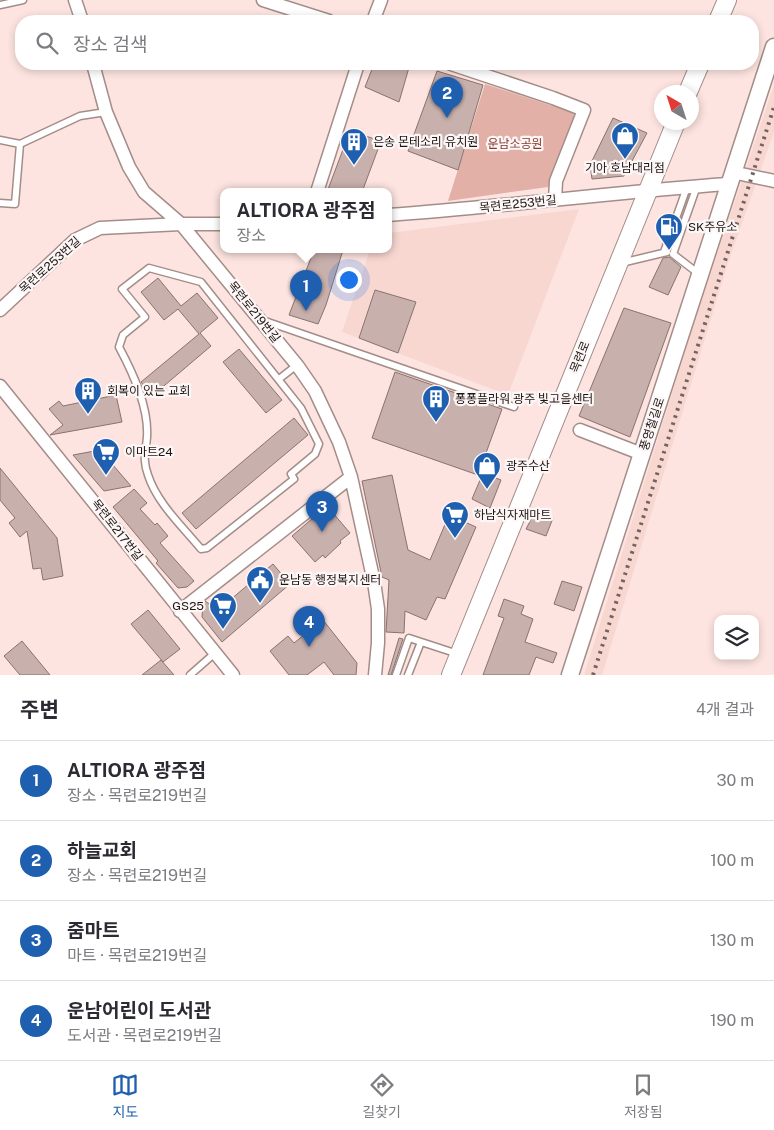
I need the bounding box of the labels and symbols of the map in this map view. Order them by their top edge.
pin: 2 [431,77,463,118]
north arrow [654,85,699,130]
shop icon: 기아 호남대리점 [610,121,640,160]
building icon: 은송 몬테소리 유치원 [339,127,369,166]
place label: 은송 몬테소리 유치원 [373,135,478,149]
park label: 운남소공원 [487,137,543,151]
place label: 기아 호남대리점 [585,161,665,175]
street label: 목련로253번길 [479,193,557,215]
fuel station icon: SK주유소 [654,212,684,251]
place label: SK주유소 [688,220,737,234]
street label: 목련로253번길 [16,234,84,296]
your location [336,267,362,293]
pin: 1 [290,270,322,311]
street label: 목련로219번길 [225,279,283,345]
street label: 목련로 [567,339,593,375]
building icon: 회복이 있는 교회 [73,376,103,415]
place label: 회복이 있는 교회 [107,384,190,398]
building icon: 퐁퐁플라워 광주 빛고을센터 [421,384,451,423]
place label: 퐁퐁플라워 광주 빛고을센터 [455,392,593,406]
street label: 풍영철길로 [637,396,667,452]
supermarket icon: 이마트24 [91,437,121,476]
place label: 이마트24 [125,445,173,459]
shop icon: 광주수산 [472,451,502,490]
place label: 광주수산 [506,459,550,473]
pin: 3 [306,491,338,532]
street label: 목련로217번길 [89,496,145,564]
supermarket icon: 하남식자재마트 [440,500,470,539]
place label: 하남식자재마트 [474,508,551,522]
public building icon: 운남동 행정복지센터 [245,565,275,604]
place label: 운남동 행정복지센터 [279,573,381,587]
supermarket icon: GS25 [208,591,238,630]
place label: GS25 [172,599,204,613]
pin: 4 [293,606,325,647]

